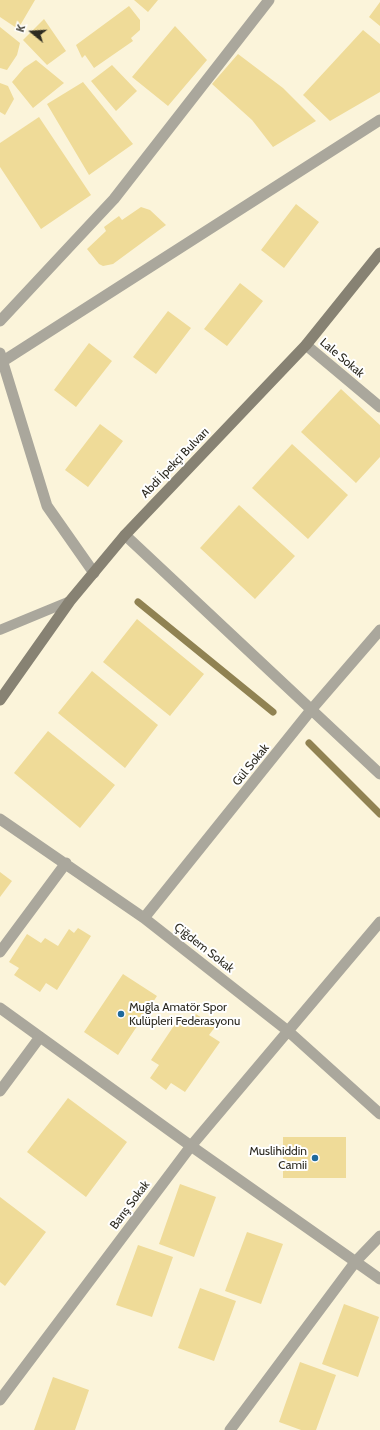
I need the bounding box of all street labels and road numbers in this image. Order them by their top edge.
street label: Lale Sokak [317,335,367,381]
street label: Abdi İpekçi Bulvarı [138,425,212,501]
street label: Gül Sokak [230,741,272,789]
street label: Çiğdem Sokak [171,920,237,976]
street label: Barış Sokak [107,1178,153,1232]

